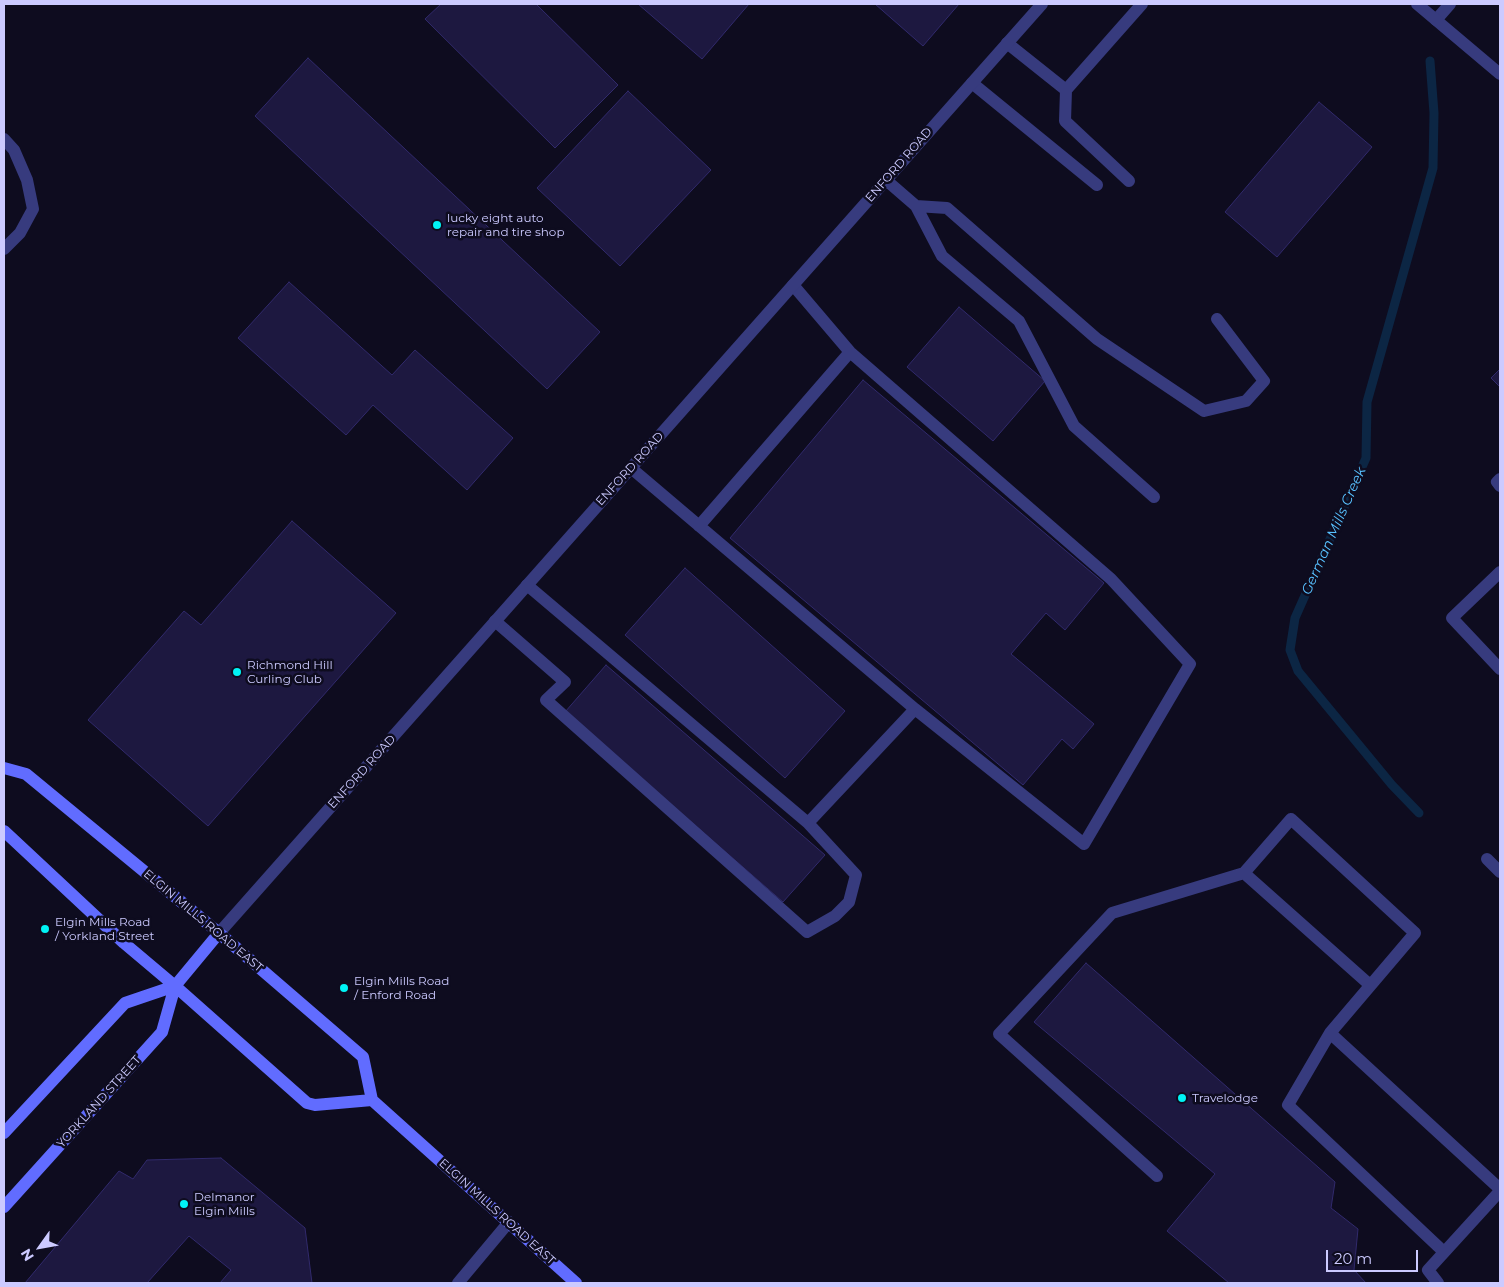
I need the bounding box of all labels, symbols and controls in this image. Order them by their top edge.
street label: ENFORD ROAD [863,125,935,205]
place label: lucky eight auto repair and tire shop [447,211,565,239]
marker: lucky eight auto repair and tire shop [431,219,443,231]
street label: ENFORD ROAD [593,429,667,509]
water label: German Mills Creek [1298,464,1370,598]
place label: Richmond Hill Curling Club [247,658,333,686]
marker: Richmond Hill Curling Club [231,666,243,678]
street label: ENFORD ROAD [325,732,399,812]
street label: ELGIN MILLS ROAD EAST [140,867,266,975]
place label: Elgin Mills Road / Yorkland Street [55,915,154,943]
marker: Elgin Mills Road / Yorkland Street [39,923,51,935]
place label: Elgin Mills Road / Enford Road [354,974,449,1002]
marker: Elgin Mills Road / Enford Road [338,982,350,994]
street label: YORKLAND STREET [54,1053,144,1151]
place label: Travelodge [1192,1091,1258,1105]
marker: Travelodge [1176,1092,1188,1104]
street label: ELGIN MILLS ROAD EAST [436,1156,558,1268]
place label: Delmanor Elgin Mills [194,1190,255,1218]
marker: Delmanor Elgin Mills [178,1198,190,1210]
north arrow [15,1222,65,1272]
scale bar [1329,1240,1422,1272]
text: N [17,1245,38,1265]
text: 20 m [1334,1249,1372,1268]

